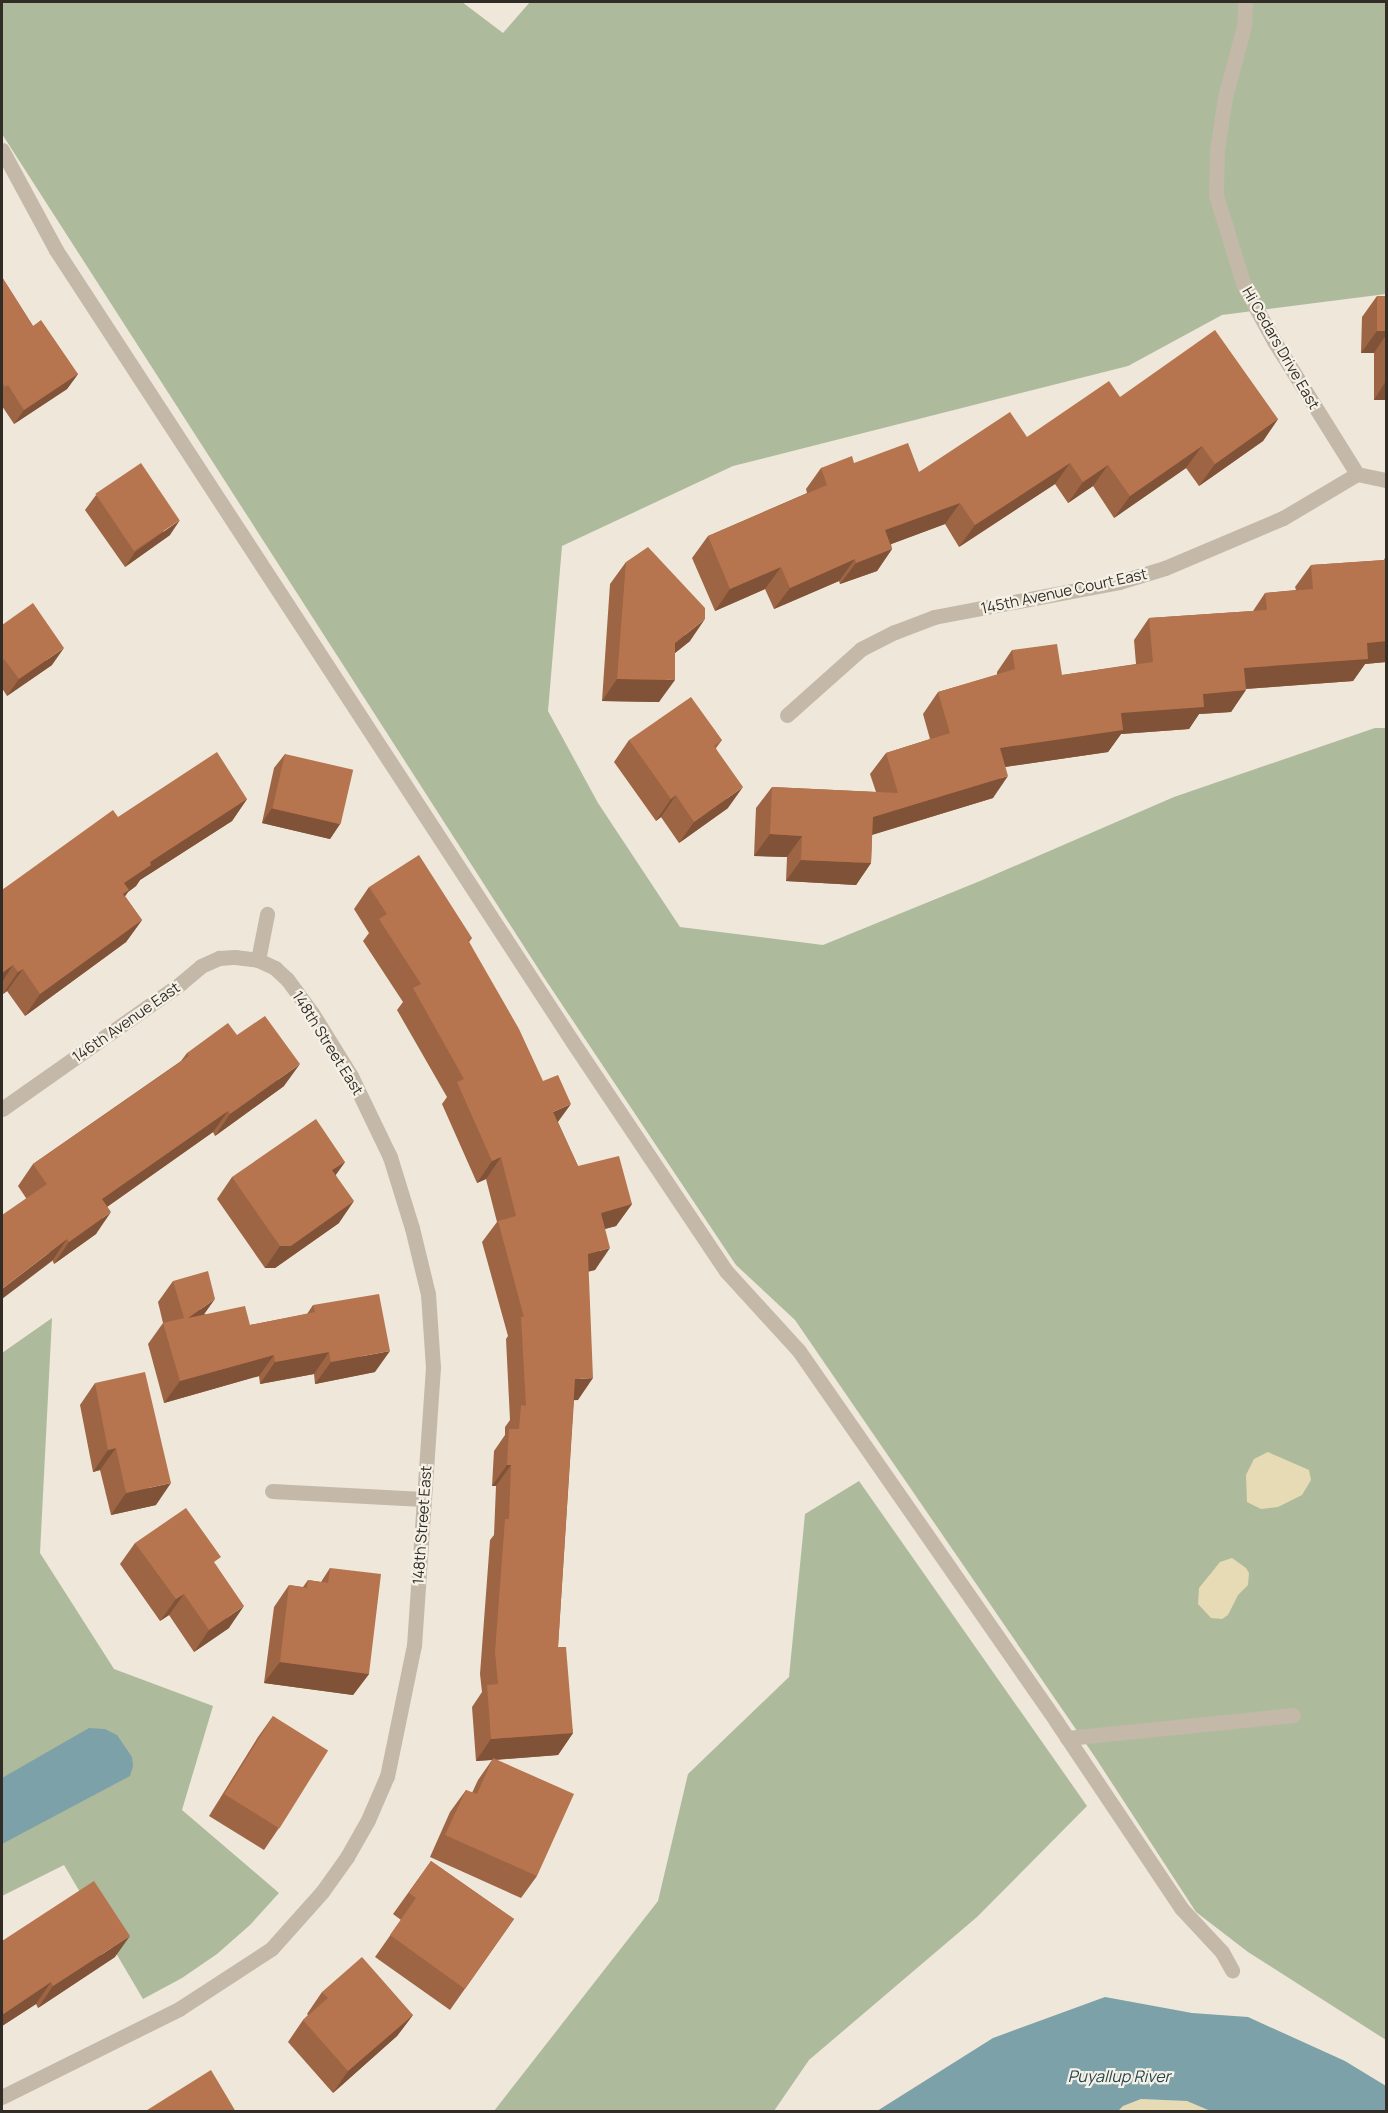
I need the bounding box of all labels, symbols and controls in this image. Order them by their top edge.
street label: Hi Cedars Drive East [1239,284,1323,412]
street label: 145th Avenue Court East [979,565,1149,617]
street label: 146th Avenue East [69,978,183,1066]
street label: 148th Street East [289,988,367,1098]
street label: 148th Street East [409,1465,435,1585]
water label: Puyallup River [1068,2066,1170,2086]

